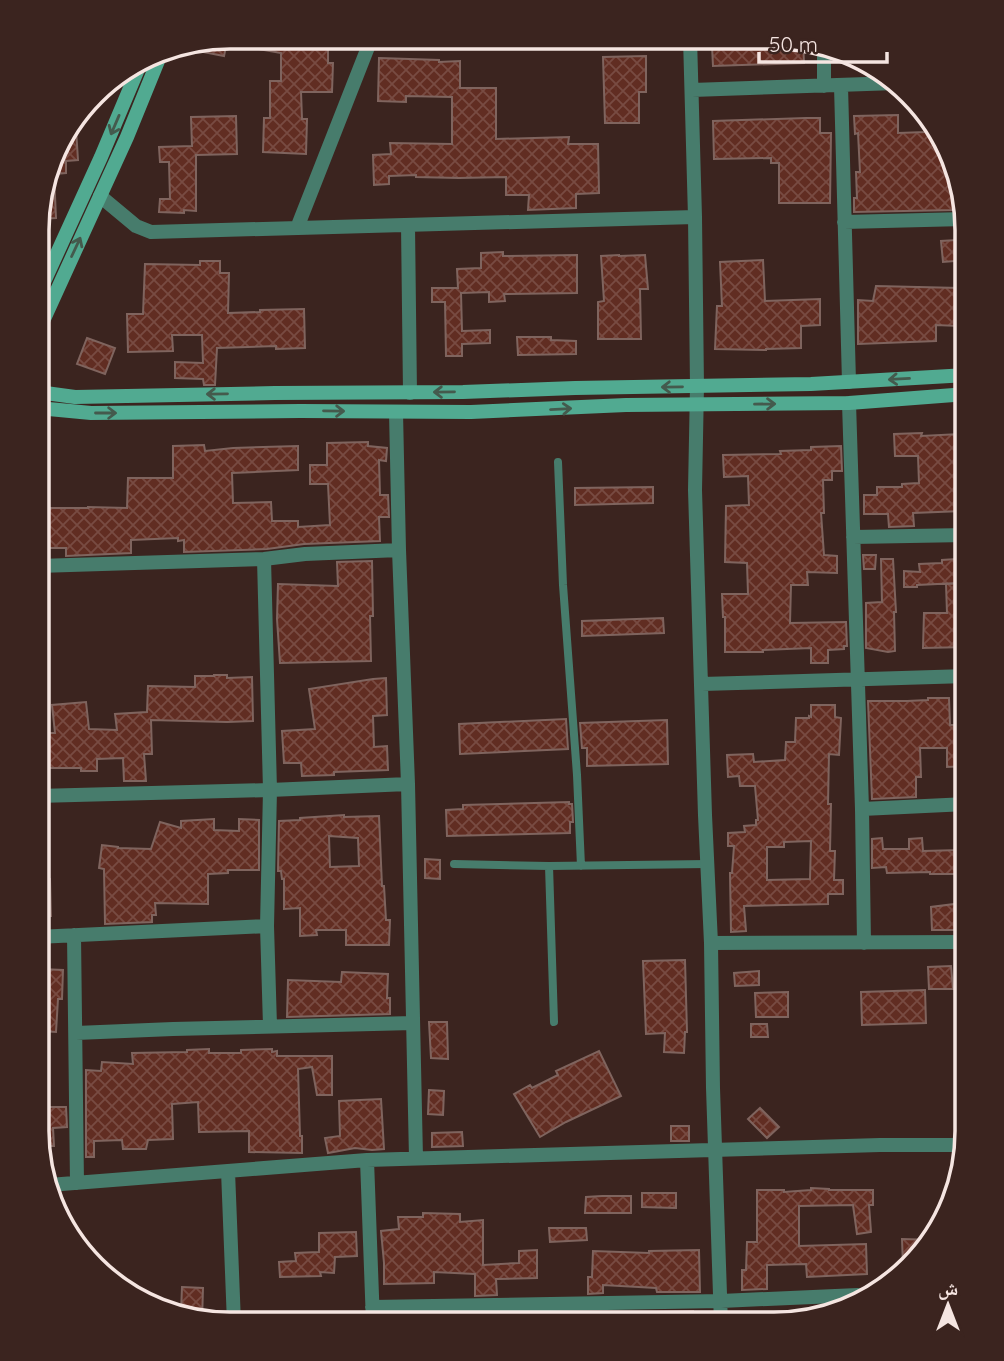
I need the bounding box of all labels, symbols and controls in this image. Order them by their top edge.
scale bar [759,21,887,65]
text: 50 m [769,31,818,57]
one-way arrow [108,114,121,135]
one-way arrow [70,237,83,258]
one-way arrow [888,372,911,385]
one-way arrow [660,380,683,394]
one-way arrow [433,385,456,399]
one-way arrow [206,387,229,401]
one-way arrow [753,397,776,411]
one-way arrow [549,402,572,415]
one-way arrow [322,404,345,418]
one-way arrow [94,406,117,420]
north arrow [913,1270,983,1340]
text: ش [938,1276,958,1300]

